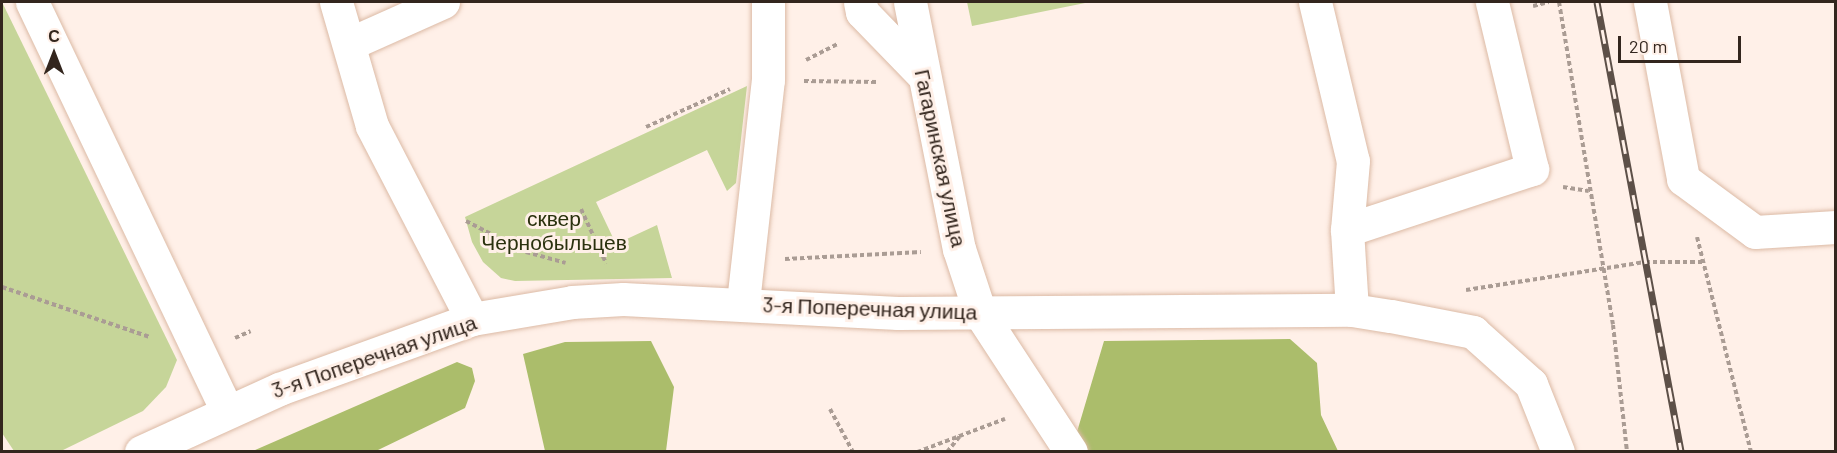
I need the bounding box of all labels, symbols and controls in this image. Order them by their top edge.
north arrow [24,24,84,84]
scale bar [1621,24,1744,62]
text: С [48,26,60,45]
text: 20 m [1629,35,1667,57]
street label: Гагаринская улица [910,67,972,249]
park label: сквер Чернобыльцев [481,205,627,255]
street label: 3-я Поперечная улица [762,292,978,324]
street label: 3-я Поперечная улица [268,309,480,403]

